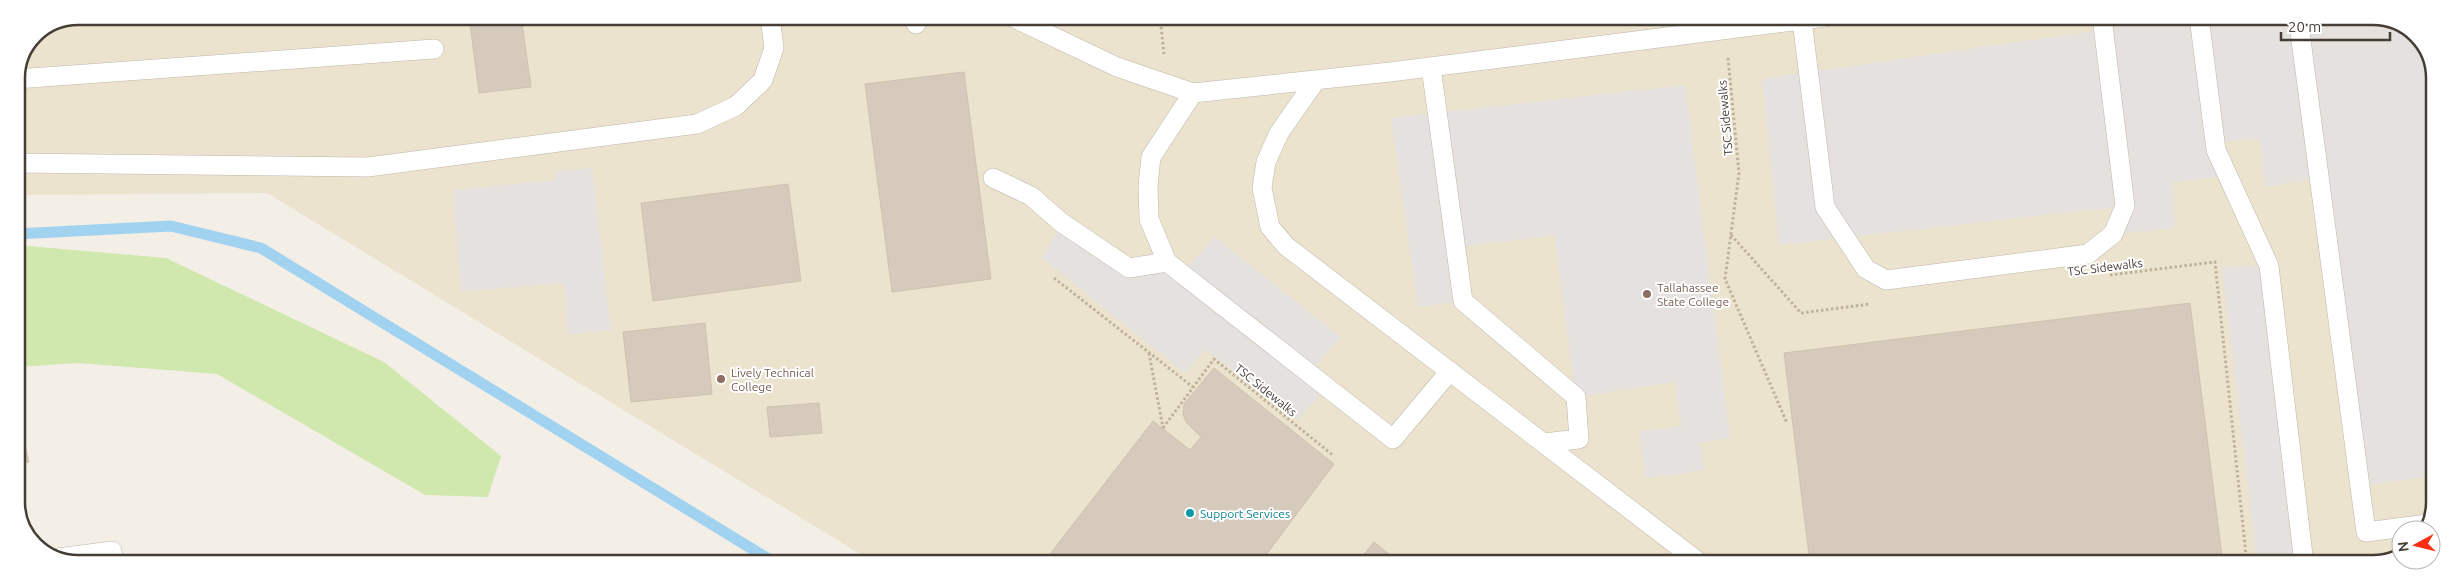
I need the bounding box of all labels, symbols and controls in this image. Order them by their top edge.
scale bar [2281,10,2390,42]
text: 20 m [2288,18,2321,35]
street label: TSC Sidewalks [1715,80,1735,156]
street label: TSC Sidewalks [2067,256,2143,278]
place label: Tallahassee State College [1657,281,1729,308]
marker: Tallahassee State College [1641,288,1653,300]
street label: TSC Sidewalks [1232,361,1300,419]
place label: Lively Technical College [731,366,814,393]
marker: Lively Technical College [715,373,727,385]
marker: Support Services [1184,507,1196,519]
place label: Support Services [1200,507,1290,520]
north arrow [2391,520,2441,570]
text: N [2395,540,2412,553]

